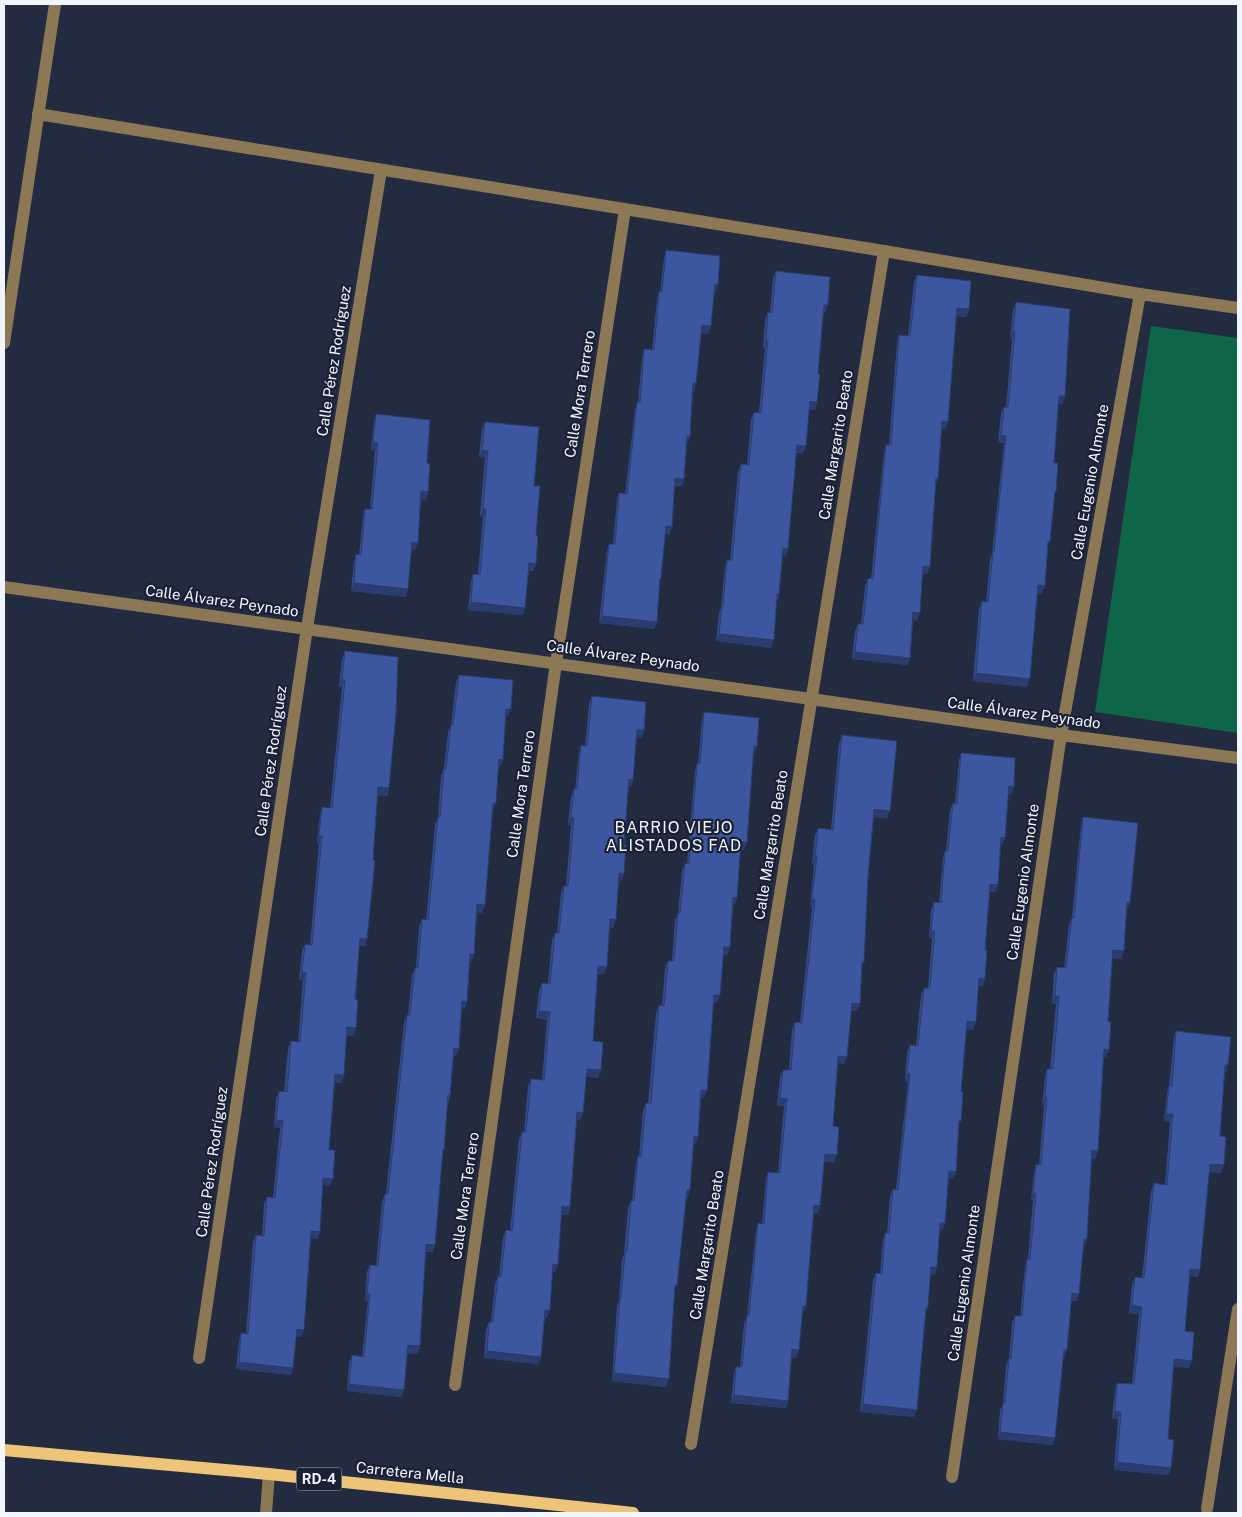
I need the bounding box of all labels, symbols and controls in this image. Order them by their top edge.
street label: Calle Pérez Rodríguez [313,284,354,437]
street label: Calle Mora Terrero [561,329,598,459]
street label: Calle Margarito Beato [815,369,856,521]
street label: Calle Eugenio Almonte [1067,403,1112,561]
street label: Calle Álvarez Peynado [144,581,300,620]
street label: Calle Álvarez Peynado [545,636,701,675]
street label: Calle Pérez Rodríguez [252,684,290,837]
street label: Calle Álvarez Peynado [946,693,1102,732]
street label: Calle Mora Terrero [503,729,538,859]
street label: Calle Margarito Beato [750,769,791,921]
street label: Calle Eugenio Almonte [1003,803,1042,961]
district label: BARRIO VIEJO ALISTADOS FAD [606,818,742,855]
street label: Calle Pérez Rodríguez [193,1085,231,1238]
street label: Calle Mora Terrero [447,1131,482,1261]
street label: Calle Margarito Beato [686,1169,727,1321]
street label: Calle Eugenio Almonte [944,1204,983,1362]
street label: Carretera Mella [355,1458,465,1487]
road number: RD-4 [296,1468,342,1490]

